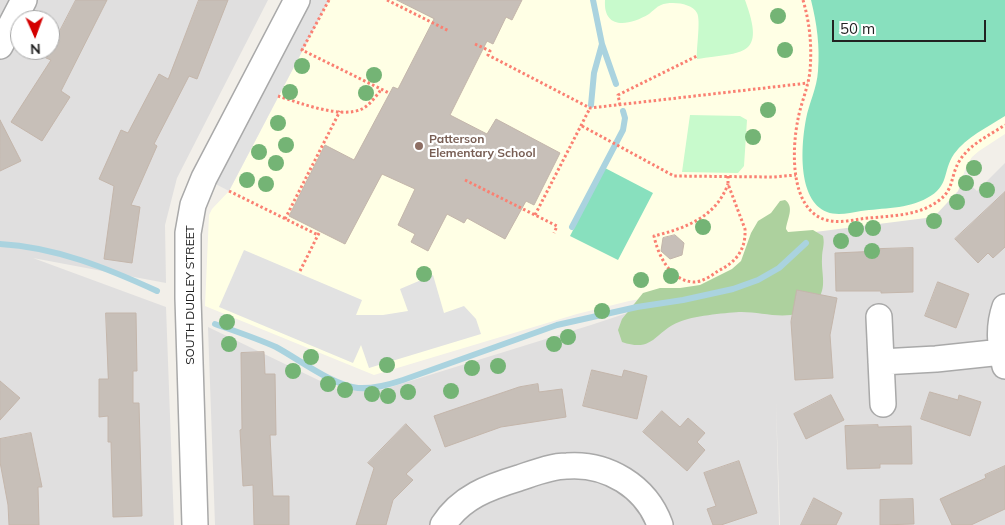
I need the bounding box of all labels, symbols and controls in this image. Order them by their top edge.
north arrow [10,10,60,60]
scale bar [835,10,989,42]
text: 50 m [840,19,875,38]
text: N [30,40,41,58]
place label: Patterson Elementary School [429,132,536,160]
marker: Patterson Elementary School [413,140,425,152]
street label: SOUTH DUDLEY STREET [183,225,197,365]

